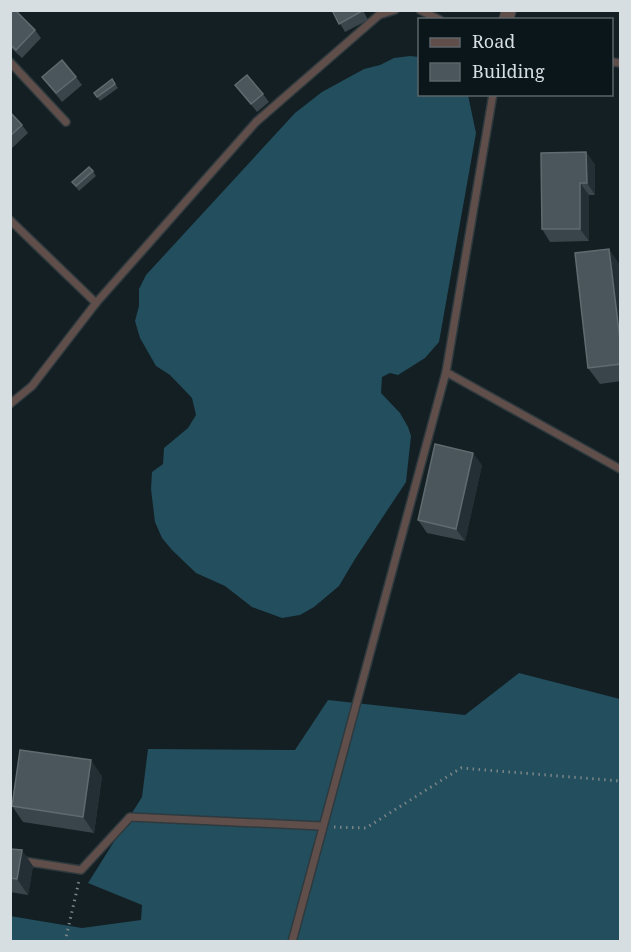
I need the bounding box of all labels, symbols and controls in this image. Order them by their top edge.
legend [418,18,613,96]
text: Road [472,29,515,53]
text: Building [472,59,545,83]

